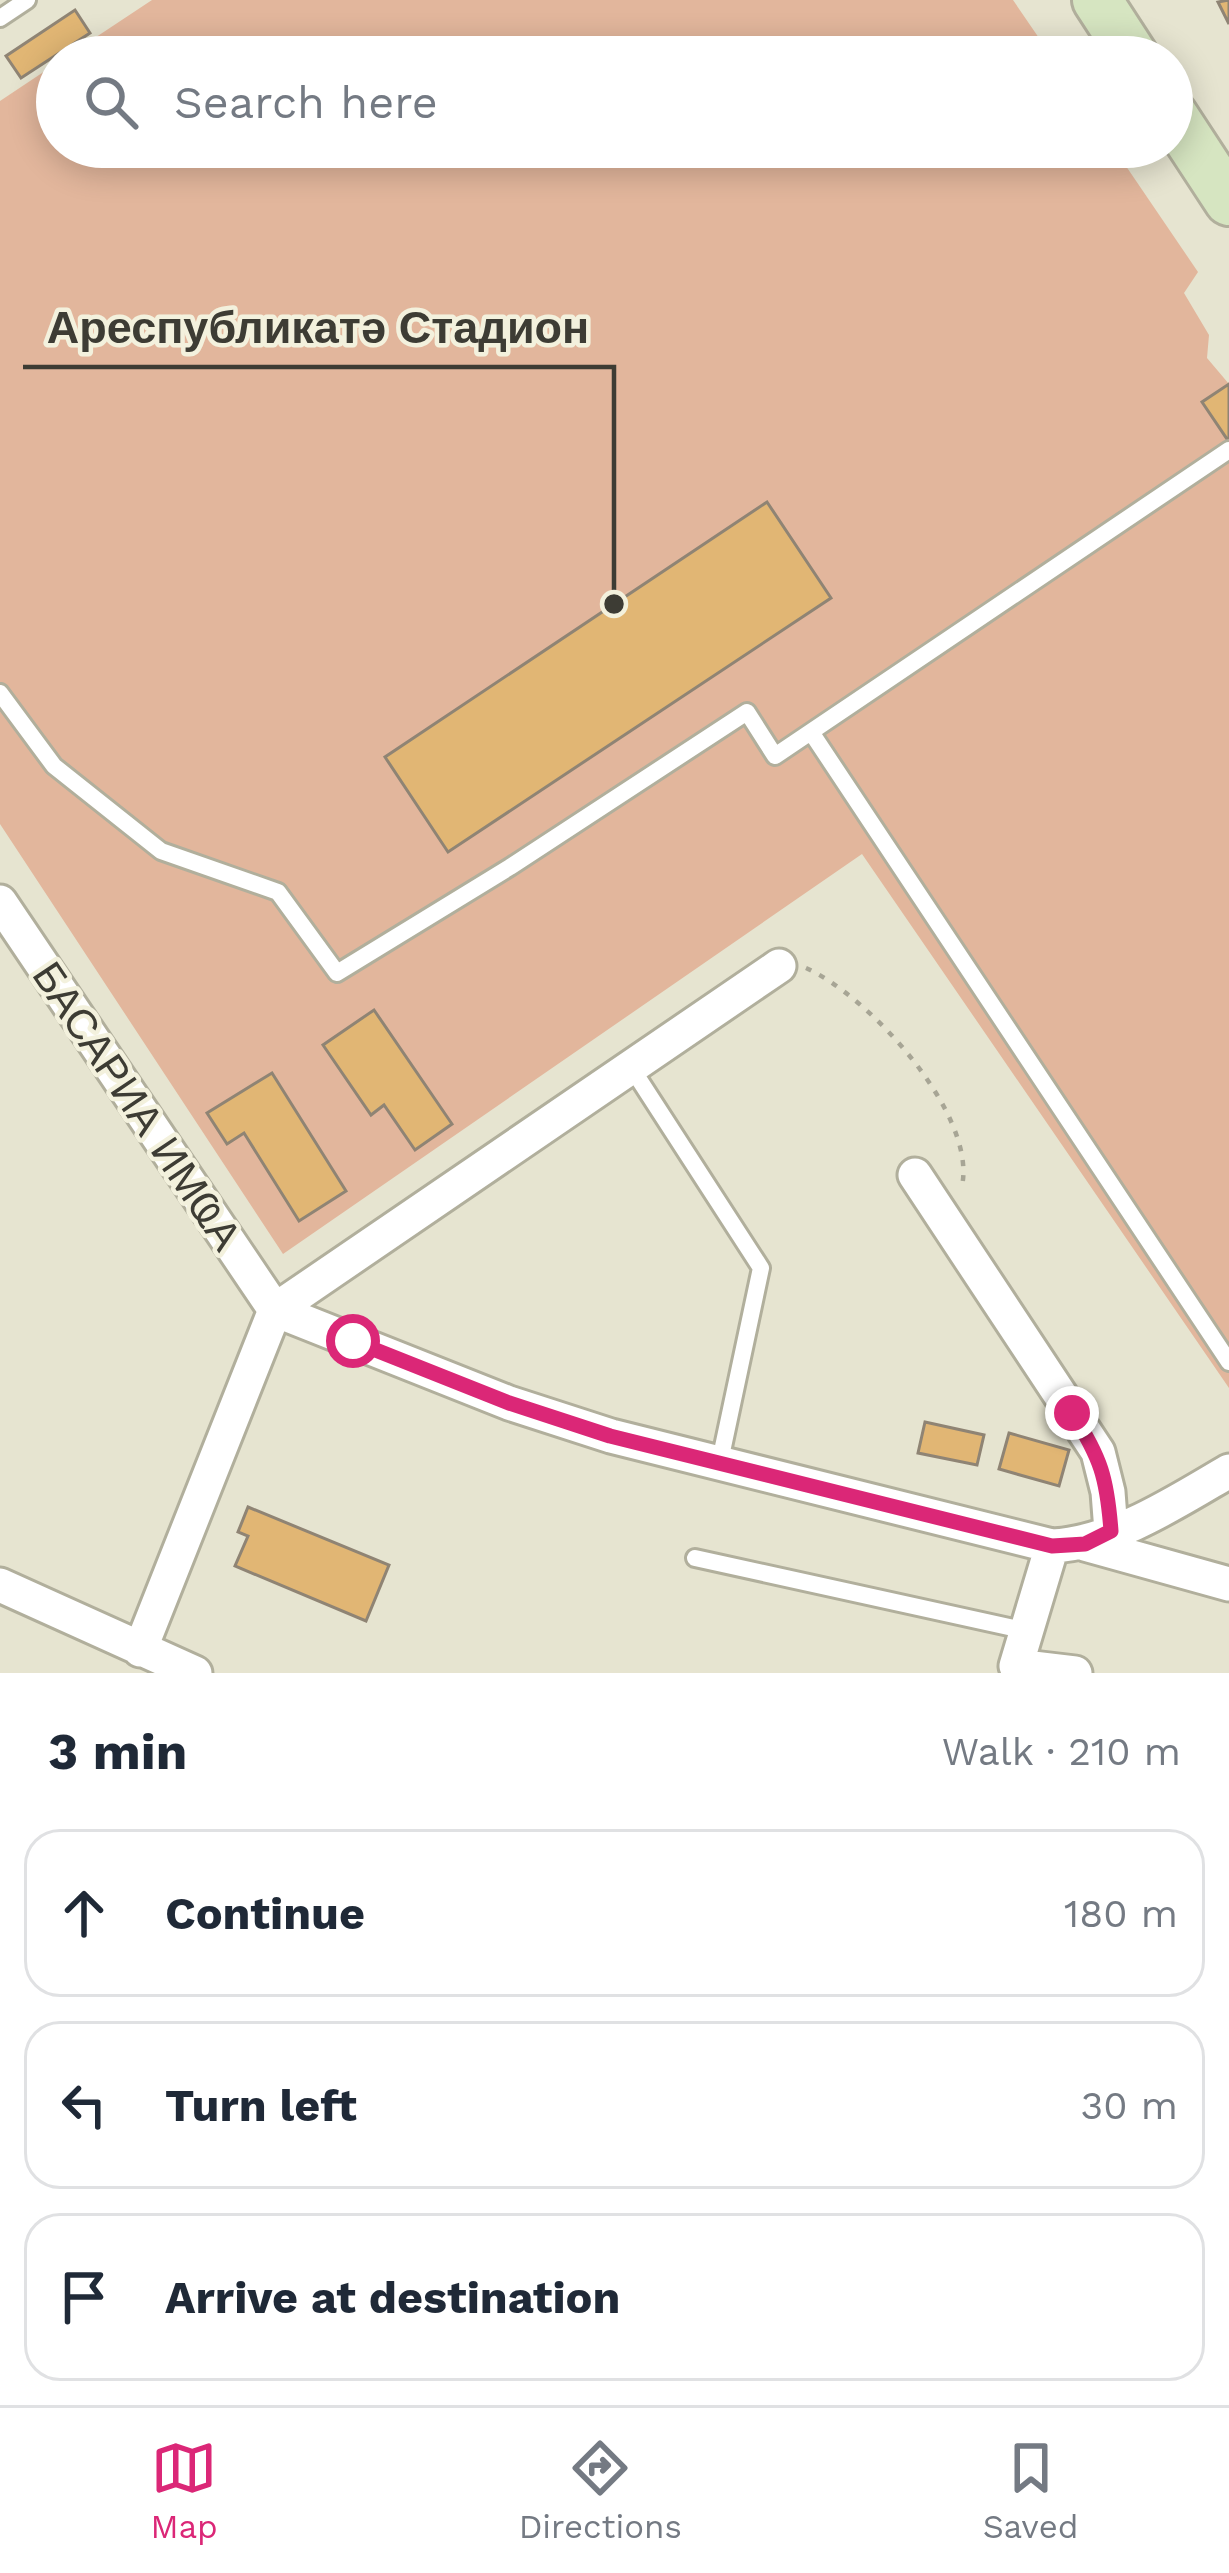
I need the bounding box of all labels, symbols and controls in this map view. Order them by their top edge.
search box [36,36,1193,168]
icon: search [78,69,144,135]
text: Search here [174,76,438,129]
callout: Ареспубликатә Стадион [23,286,614,367]
text: Ареспубликатә Стадион [47,301,589,354]
street label: БАСАРИА ИМҨА [23,953,251,1259]
route start [326,1314,380,1368]
route end [1045,1386,1099,1440]
text: 3 min [48,1722,187,1781]
text: Walk · 210 m [942,1729,1181,1774]
icon: ahead [51,1880,117,1946]
text: Continue [165,1887,365,1940]
text: 180 m [1064,1891,1178,1936]
icon: left [51,2072,117,2138]
text: Turn left [165,2079,357,2132]
text: 30 m [1081,2083,1178,2128]
icon: arrive [51,2264,117,2330]
text: Arrive at destination [165,2271,620,2324]
tab: Map [150,2435,218,2546]
tab: Directions [519,2435,682,2546]
tab: Saved [983,2435,1079,2546]

